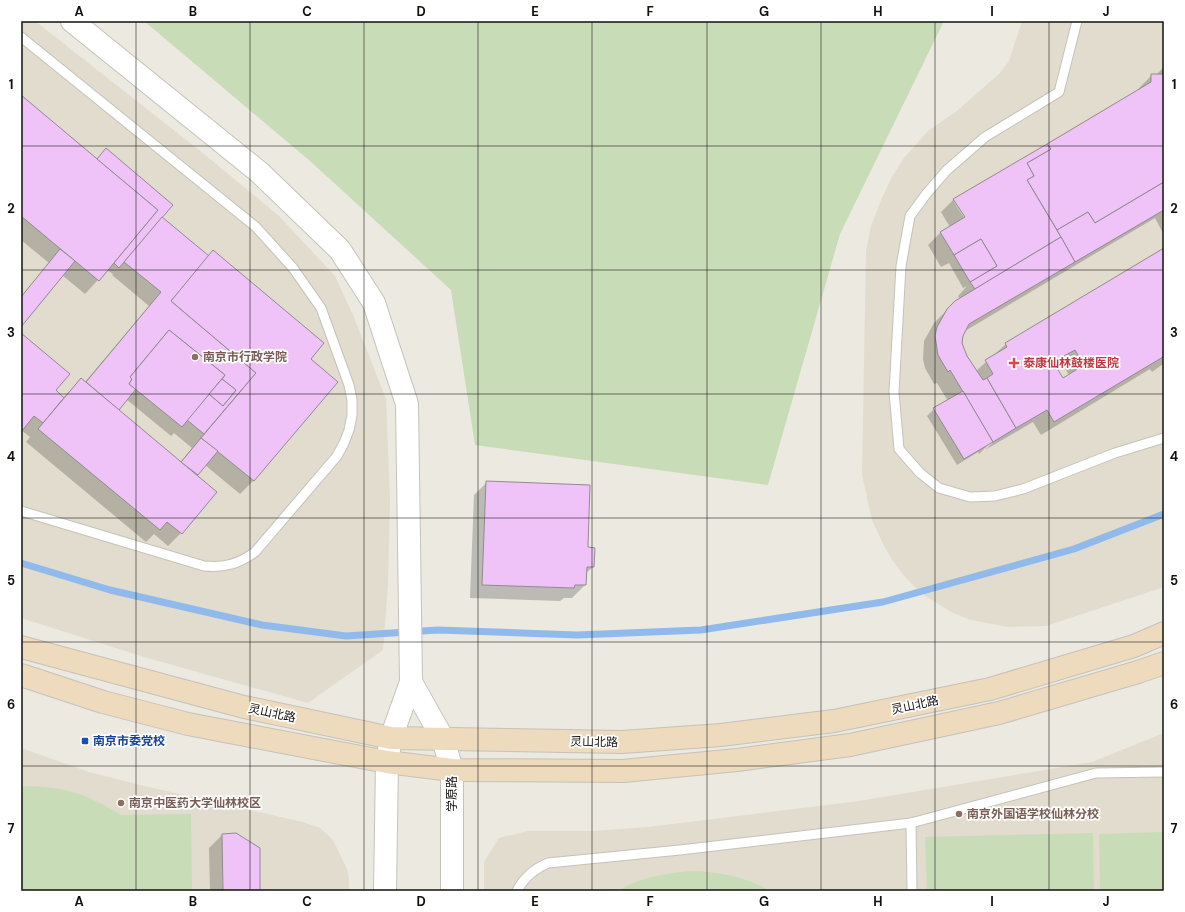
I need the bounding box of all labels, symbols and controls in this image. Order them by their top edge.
text: A [74,3,84,20]
text: B [189,3,197,20]
text: C [302,3,312,20]
text: D [416,3,426,20]
text: E [531,3,539,20]
text: F [646,3,654,20]
text: G [759,3,769,20]
text: H [873,3,883,20]
text: I [990,3,994,20]
text: J [1102,3,1110,20]
text: 1 [9,76,13,93]
text: 1 [1172,76,1176,93]
text: 2 [7,200,15,217]
text: 2 [1170,200,1178,217]
text: 3 [7,324,15,341]
text: 3 [1170,324,1178,341]
place label: 南京市行政学院 [203,349,287,365]
marker: 南京市行政学院 [190,352,200,362]
place label: 泰康仙林鼓楼医院 [1023,355,1119,371]
marker: 泰康仙林鼓楼医院 [1008,357,1020,369]
text: 4 [7,448,15,465]
text: 4 [1170,448,1178,465]
text: 5 [7,572,15,589]
text: 5 [1170,572,1178,589]
street label: 灵山北路 [890,692,940,718]
text: 6 [7,696,15,713]
text: 6 [1170,696,1178,713]
street label: 灵山北路 [247,700,297,726]
place label: 南京市委党校 [93,733,165,749]
street label: 灵山北路 [570,734,618,750]
marker: 南京市委党校 [80,736,90,746]
street label: 学原路 [444,776,460,812]
place label: 南京中医药大学仙林校区 [129,795,261,811]
marker: 南京中医药大学仙林校区 [116,798,126,808]
place label: 南京外国语学校仙林分校 [967,806,1099,822]
marker: 南京外国语学校仙林分校 [954,809,964,819]
text: 7 [8,820,15,837]
text: 7 [1171,820,1178,837]
text: A [74,893,84,910]
text: B [189,893,197,910]
text: C [302,893,312,910]
text: D [416,893,426,910]
text: E [531,893,539,910]
text: F [646,893,654,910]
text: G [759,893,769,910]
text: H [873,893,883,910]
text: I [990,893,994,910]
text: J [1102,893,1110,910]

